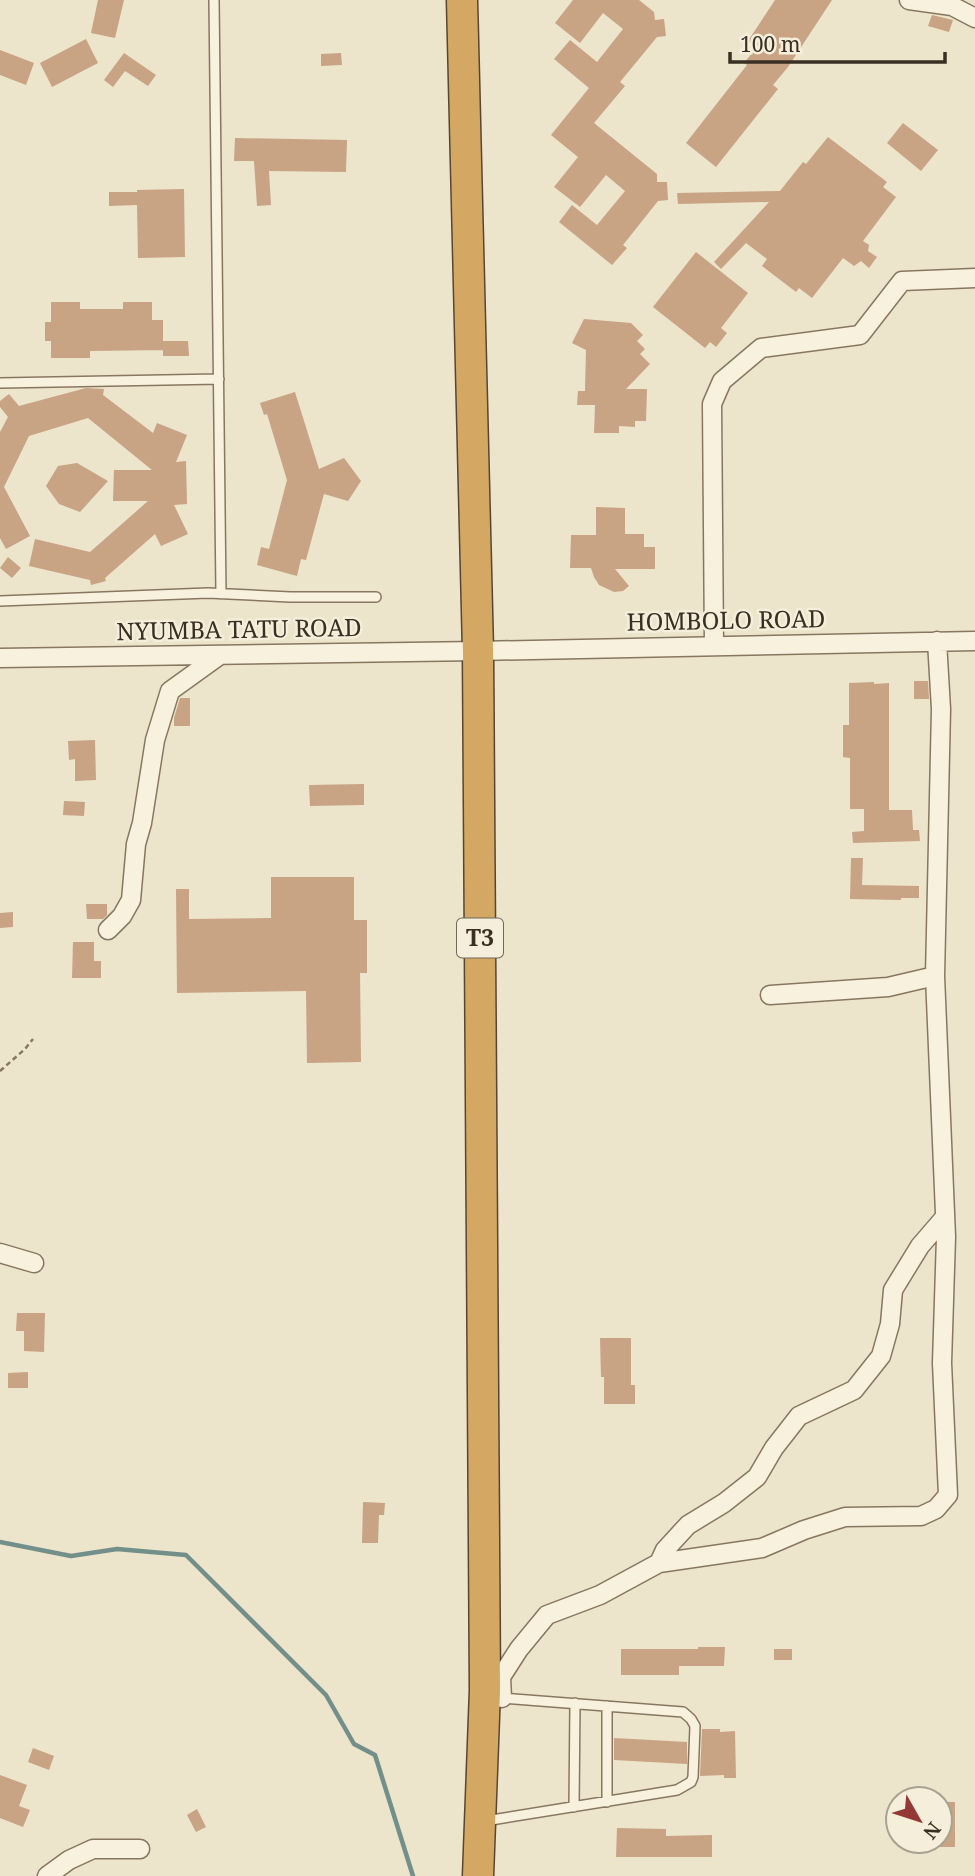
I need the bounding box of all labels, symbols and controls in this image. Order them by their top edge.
scale bar [730,21,945,65]
text: 100 m [740,30,801,58]
street label: HOMBOLO ROAD [626,601,826,638]
street label: NYUMBA TATU ROAD [116,610,362,647]
road number: T3 [457,918,503,958]
north arrow [884,1785,954,1855]
text: N [917,1817,947,1845]

